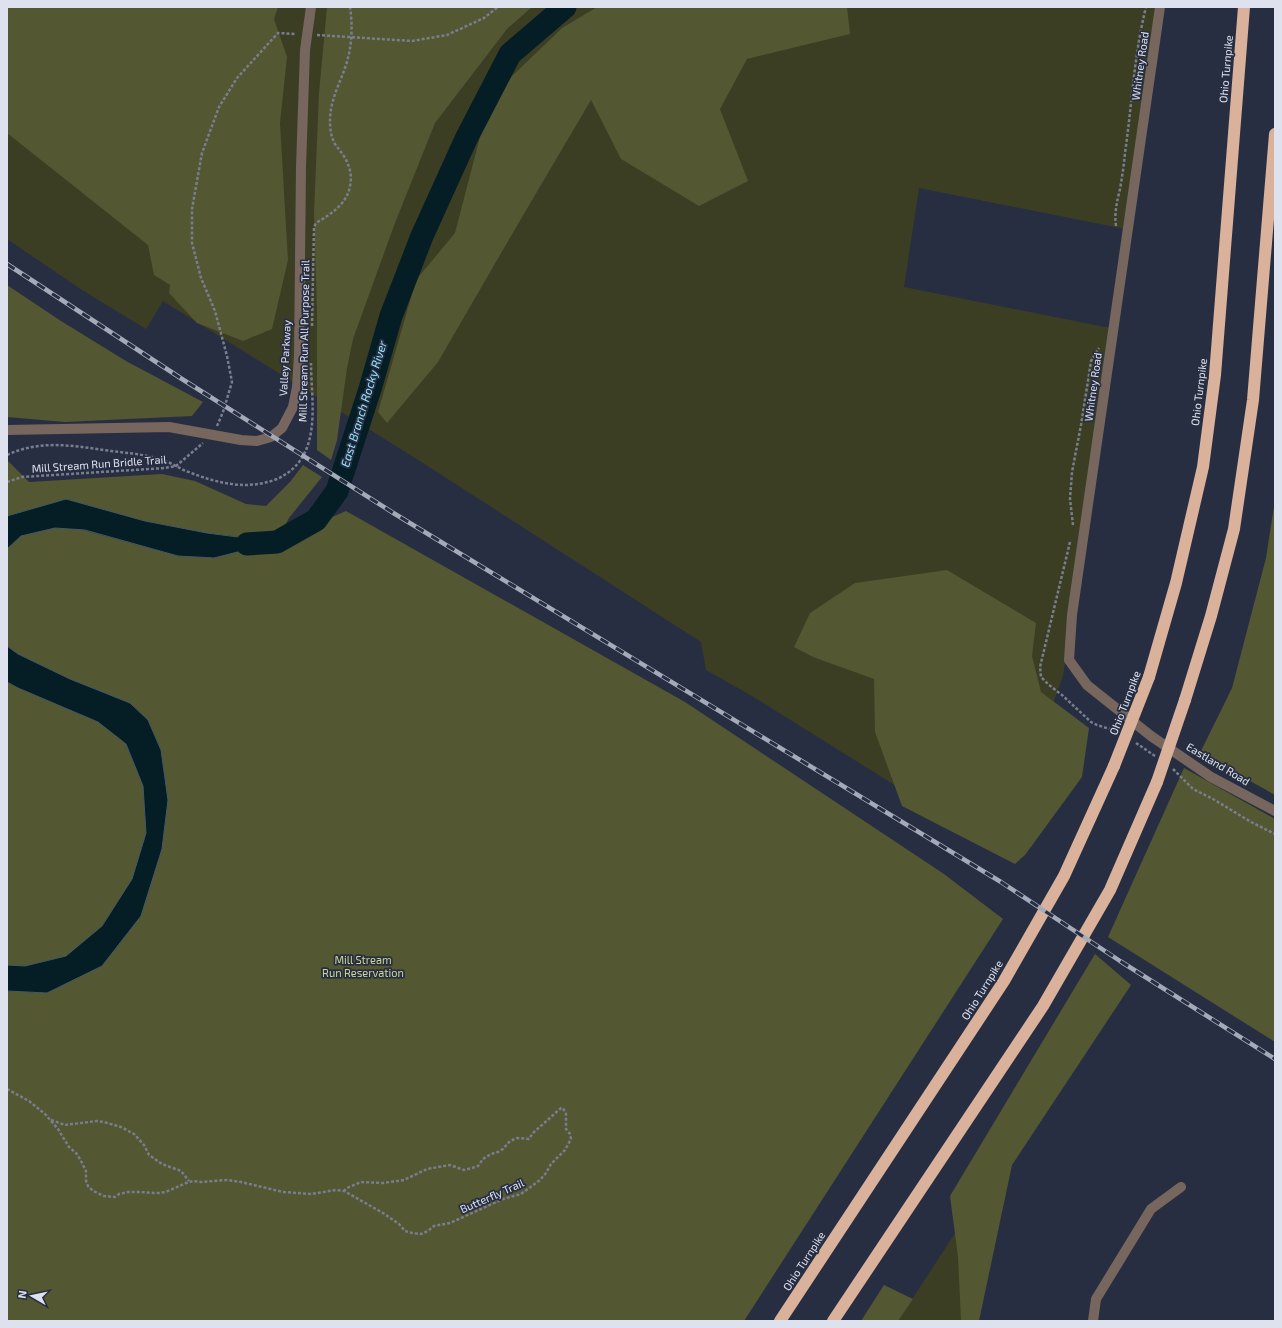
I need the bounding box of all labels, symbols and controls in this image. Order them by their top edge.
street label: Whitney Road [1128,31,1151,101]
street label: Ohio Turnpike [1216,35,1235,103]
street label: Mill Stream Run All Purpose Trail [296,259,311,422]
street label: Valley Parkway [276,319,293,396]
water label: East Branch Rocky River [337,339,390,469]
street label: Whitney Road [1081,352,1104,422]
street label: Ohio Turnpike [1188,357,1209,426]
street label: Mill Stream Run Bridle Trail [31,452,168,475]
street label: Ohio Turnpike [1106,669,1143,737]
street label: Eastland Road [1184,740,1252,788]
park label: Mill Stream Run Reservation [322,953,404,979]
street label: Ohio Turnpike [958,957,1005,1022]
street label: Butterfly Trail [458,1175,526,1215]
street label: Ohio Turnpike [780,1229,828,1293]
north arrow [12,1276,52,1316]
text: N [15,1289,29,1299]

